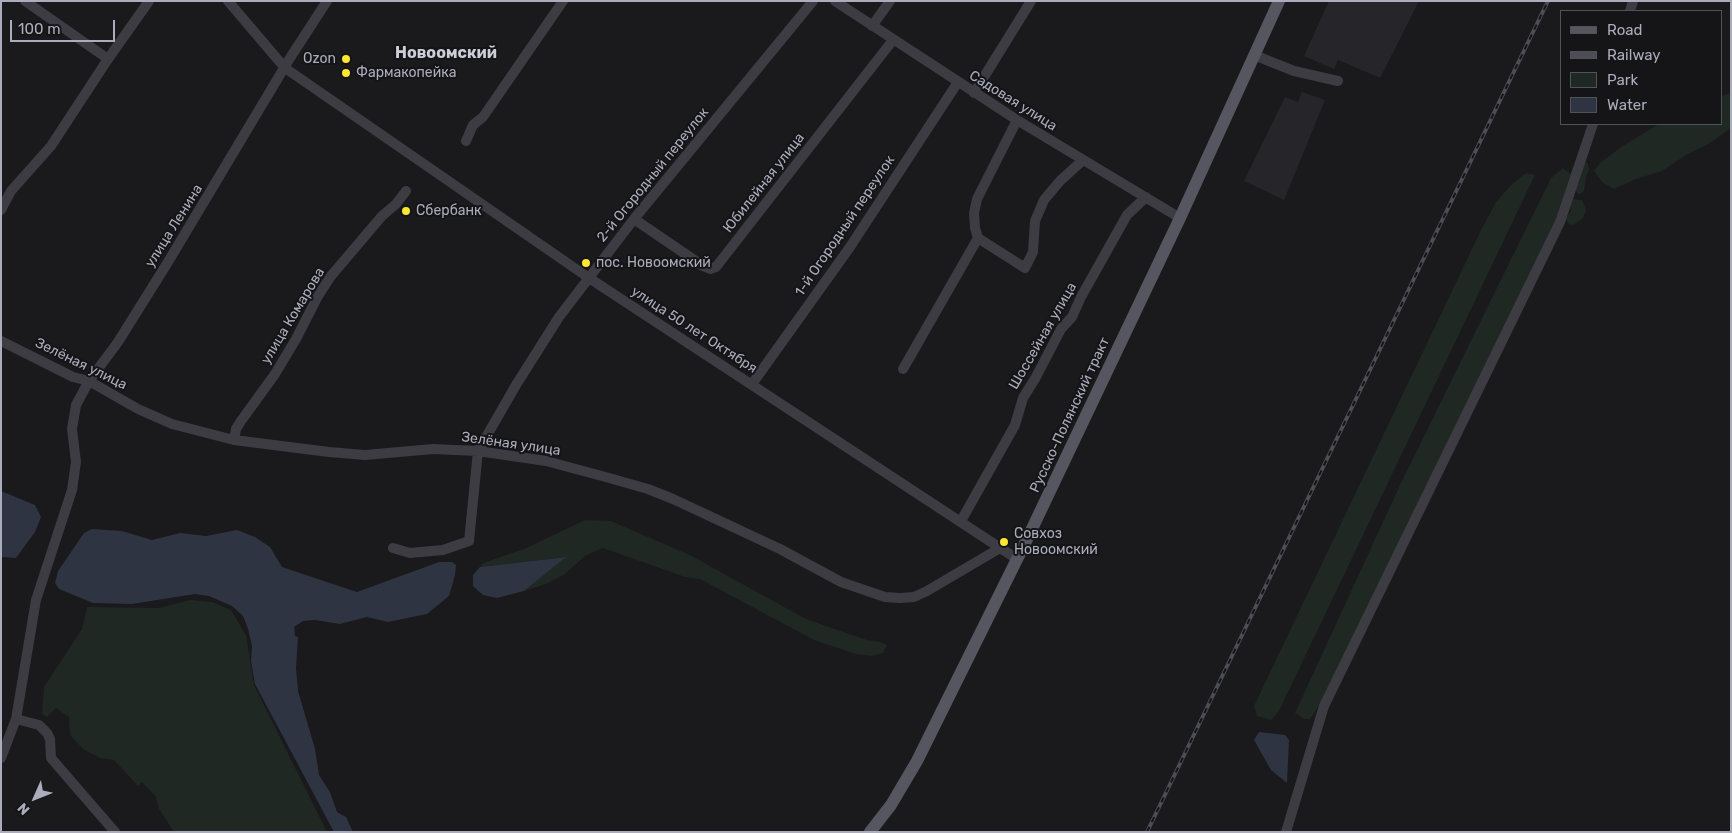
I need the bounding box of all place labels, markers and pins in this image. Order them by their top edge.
place label: Ozon [303,51,336,67]
marker: Ozon [340,53,352,65]
place label: Фармакопейка [356,65,456,81]
marker: Фармакопейка [340,67,352,79]
place label: Сбербанк [416,203,482,219]
marker: Сбербанк [400,205,412,217]
place label: пос. Новоомский [596,255,711,271]
marker: пос. Новоомский [580,257,592,269]
place label: Совхоз Новоомский [1014,526,1098,558]
marker: Совхоз Новоомский [998,536,1010,548]

